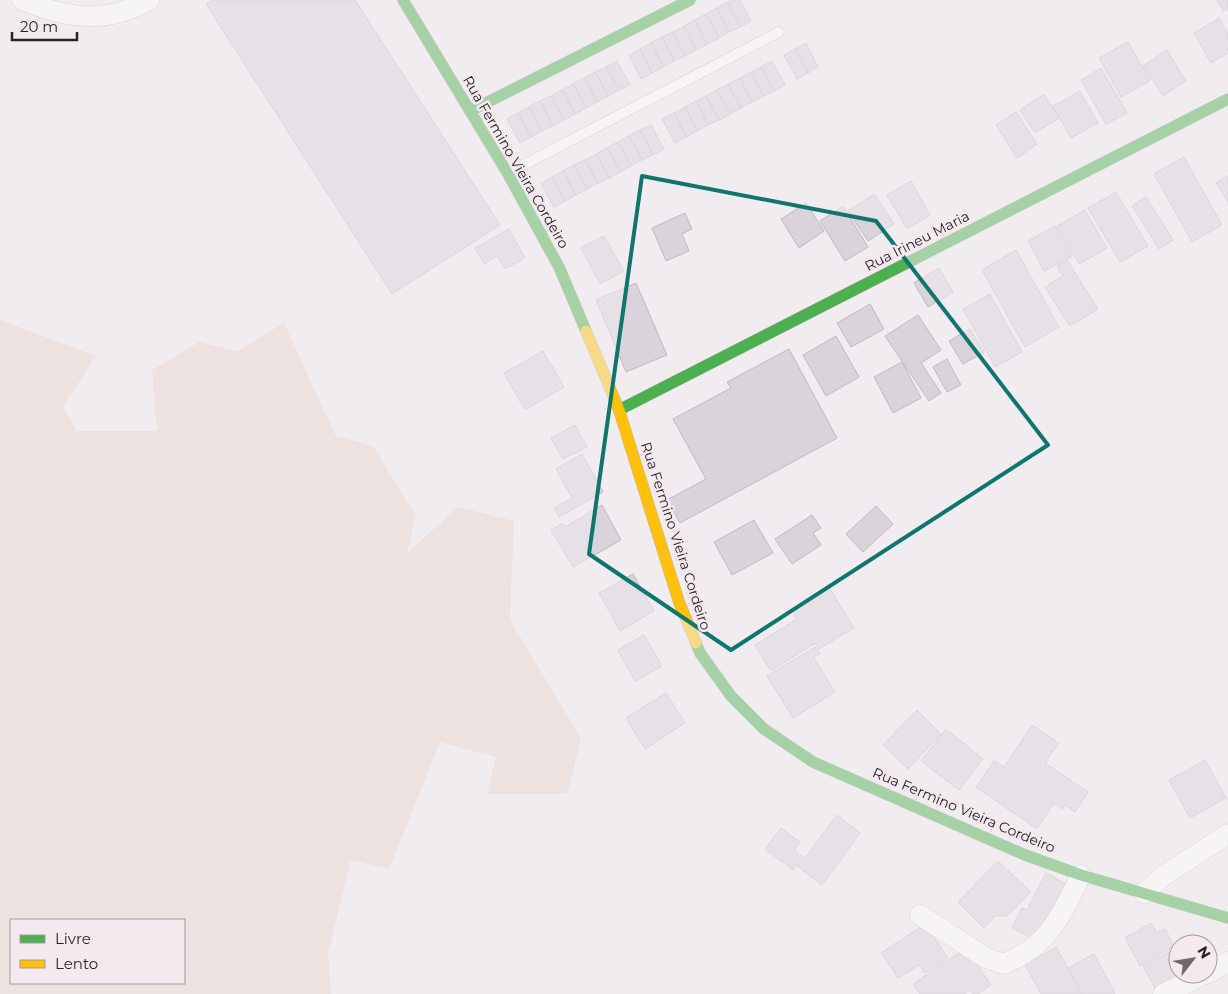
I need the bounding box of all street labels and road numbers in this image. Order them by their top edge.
street label: Rua Fermino Vieira Cordeiro [459,72,573,252]
street label: Rua Irineu Maria [862,207,972,275]
street label: Rua Fermino Vieira Cordeiro [637,440,715,633]
street label: Rua Fermino Vieira Cordeiro [870,763,1058,857]

